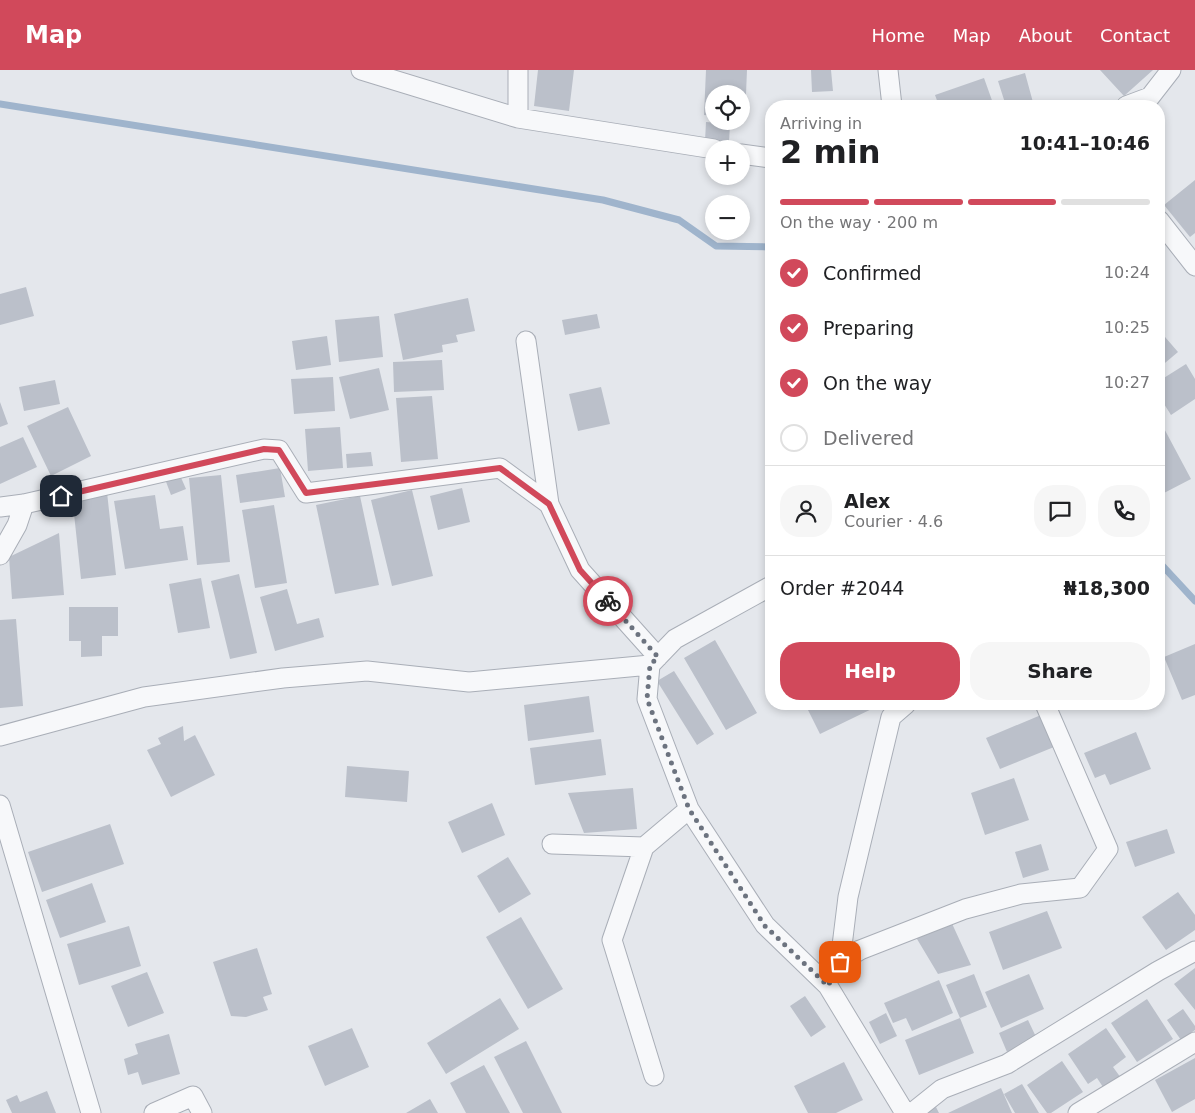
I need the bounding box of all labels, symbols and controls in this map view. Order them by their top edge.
text: Map [25,21,82,49]
text: Home [872,25,925,46]
text: Map [953,25,991,46]
text: About [1019,25,1072,46]
text: Contact [1100,25,1170,46]
map controls [705,85,750,240]
button: locate [705,85,750,130]
text: Arriving in [780,114,862,133]
text: 10:41–10:46 [1020,132,1150,154]
text: 2 min [780,133,881,171]
button: + [705,140,750,185]
button: − [705,195,750,240]
text: On the way · 200 m [780,213,938,232]
icon: check [780,259,808,287]
text: Confirmed [823,262,922,284]
text: 10:24 [1104,263,1150,282]
icon: check [780,314,808,342]
text: Preparing [823,317,914,339]
text: 10:25 [1104,318,1150,337]
icon: check [780,369,808,397]
text: On the way [823,372,932,394]
text: 10:27 [1104,373,1150,392]
text: Delivered [823,427,914,449]
pin [40,475,82,517]
icon: home [47,482,75,510]
button: person [780,485,832,537]
button: chat [1034,485,1086,537]
button: phone [1098,485,1150,537]
text: Alex [844,490,890,512]
text: Courier · 4.6 [844,512,943,531]
courier [583,576,633,626]
text: Order #2044 [780,577,904,599]
text: ₦18,300 [1063,577,1150,599]
icon: bike [594,587,622,615]
button: Help [780,642,960,700]
button: Share [970,642,1150,700]
pin [819,941,861,983]
icon: bag [826,948,854,976]

